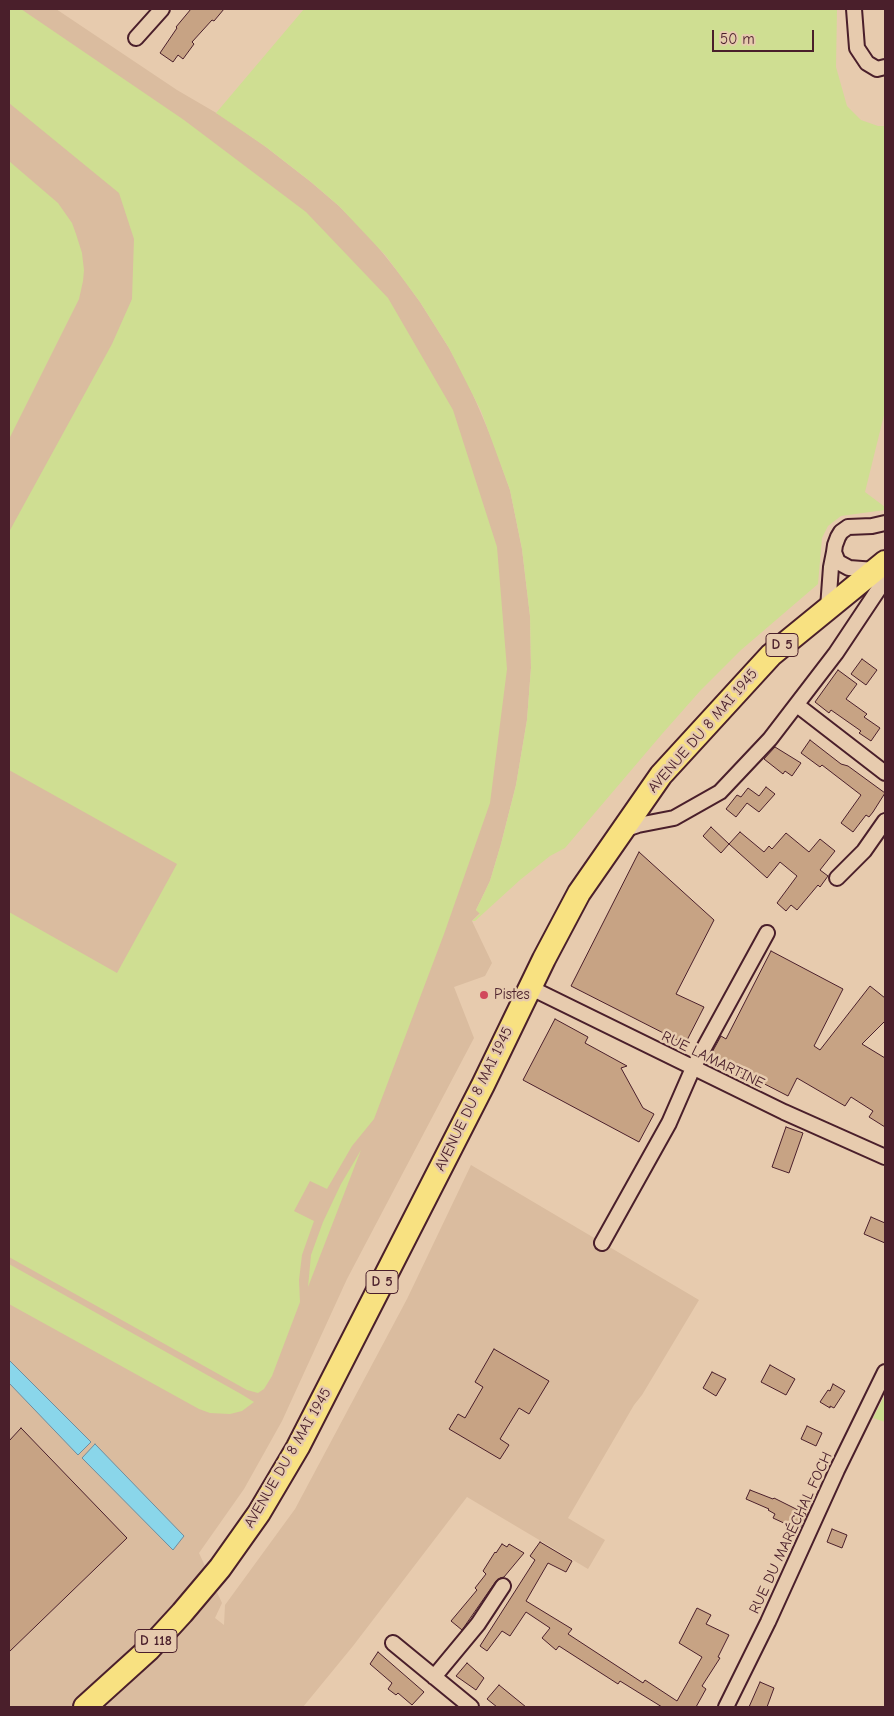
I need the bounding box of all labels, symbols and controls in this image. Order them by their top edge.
scale bar [714,20,816,52]
text: 50 m [720,30,755,48]
road number: D 5 [766,634,798,656]
street label: AVENUE DU 8 MAI 1945 [644,665,762,797]
place label: Pistes [494,986,530,1004]
marker: Pistes [478,989,490,1001]
street label: AVENUE DU 8 MAI 1945 [431,1024,517,1174]
street label: RUE LAMARTINE [659,1027,767,1093]
road number: D 5 [366,1270,398,1294]
street label: AVENUE DU 8 MAI 1945 [241,1385,335,1531]
street label: RUE DU MARÉCHAL FOCH [746,1449,836,1617]
road number: D 118 [135,1630,177,1652]

